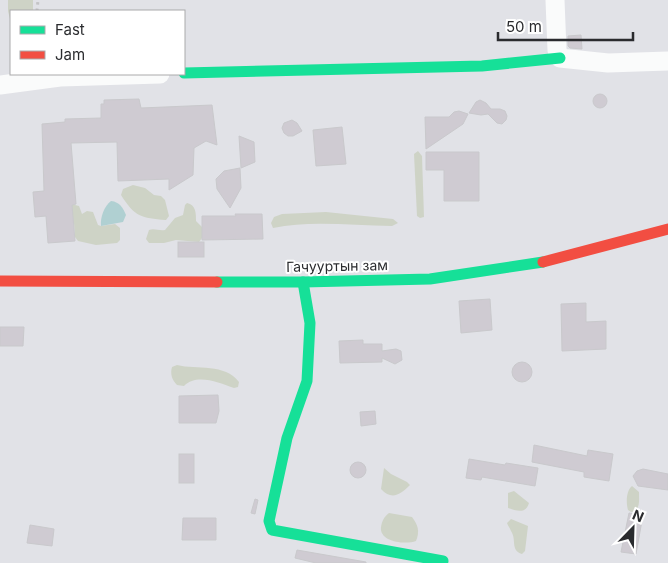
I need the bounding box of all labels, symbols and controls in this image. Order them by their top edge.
legend [10,10,185,75]
scale bar [498,10,633,42]
text: 50 m [506,17,542,36]
text: Fast [55,20,85,39]
text: Jam [55,45,85,64]
street label: Гачууртын зам [286,256,388,275]
north arrow [608,503,658,553]
text: N [630,506,647,525]

